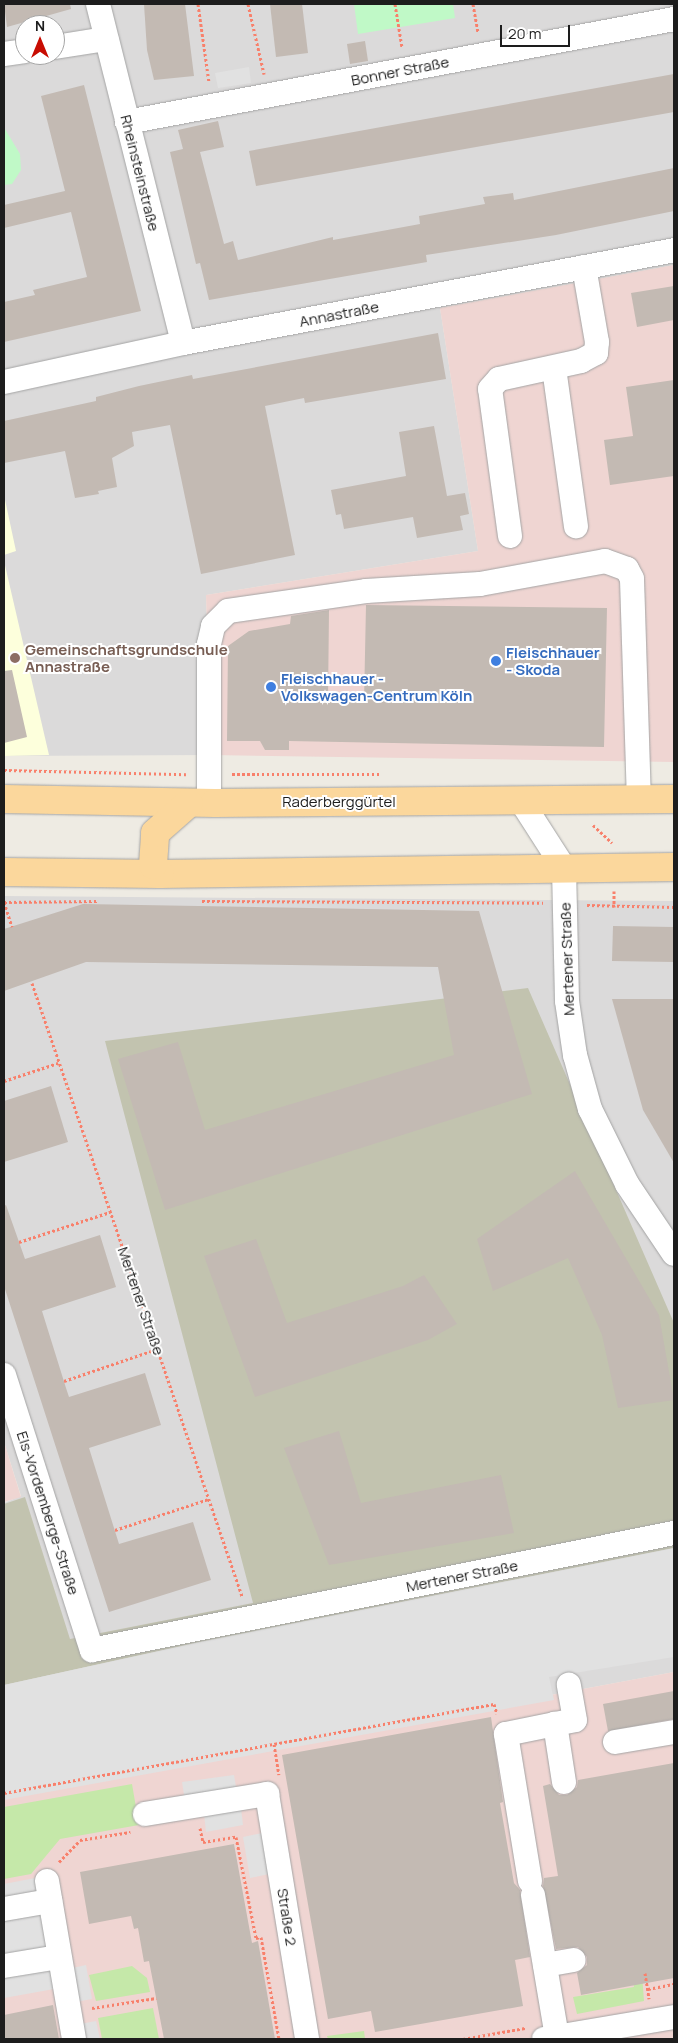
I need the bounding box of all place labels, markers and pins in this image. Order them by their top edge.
place label: Gemeinschaftsgrundschule Annastraße [25,640,228,675]
place label: Fleischhauer - Skoda [506,643,600,678]
marker: Gemeinschaftsgrundschule Annastraße [9,652,21,664]
marker: Fleischhauer - Skoda [490,655,502,667]
place label: Fleischhauer - Volkswagen-Centrum Köln [281,669,472,704]
marker: Fleischhauer - Volkswagen-Centrum Köln [265,681,277,693]

